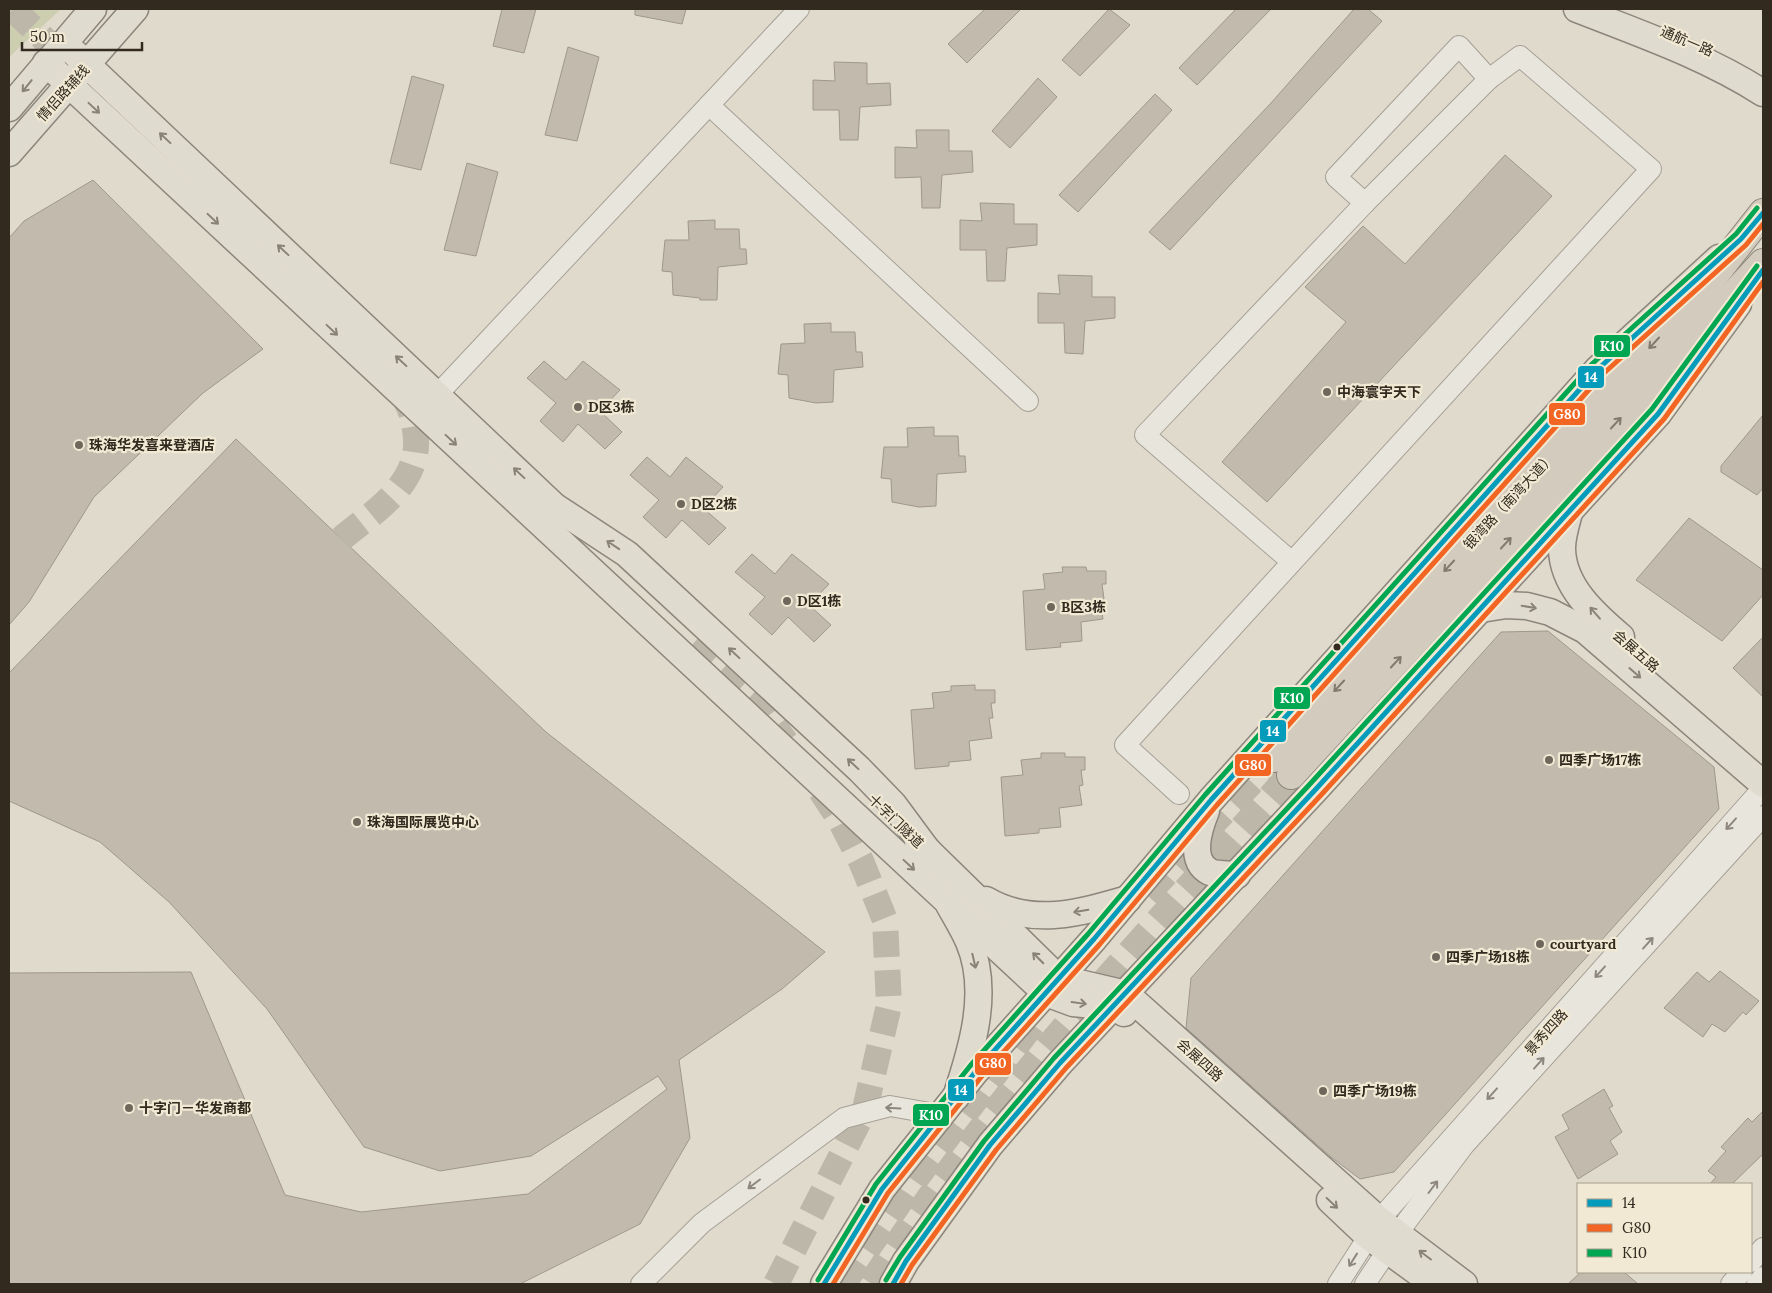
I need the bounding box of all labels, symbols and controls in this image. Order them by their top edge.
scale bar [22,20,142,52]
street label: 通航一路 [1658,22,1716,60]
text: 50 m [30,27,65,46]
street label: 情侣路辅线 [33,61,93,125]
one-way arrow [22,79,33,92]
one-way arrow [88,102,101,114]
one-way arrow [158,132,171,144]
one-way arrow [207,213,220,225]
one-way arrow [276,244,289,256]
one-way arrow [326,324,339,336]
line badge: K10 [1593,334,1631,358]
text: K10 [1600,337,1624,355]
one-way arrow [1648,337,1660,350]
one-way arrow [395,355,407,367]
line badge: 14 [1577,365,1605,389]
text: 14 [1584,368,1598,386]
place label: 中海寰宇天下 [1337,383,1421,401]
marker: 中海寰宇天下 [1321,386,1333,398]
place label: D区3栋 [588,398,634,416]
marker: D区3栋 [572,401,584,413]
line badge: G80 [1548,402,1586,426]
text: G80 [1553,405,1581,423]
one-way arrow [1610,417,1622,430]
one-way arrow [445,434,458,446]
place label: 珠海华发喜来登酒店 [89,436,215,454]
marker: 珠海华发喜来登酒店 [73,439,85,451]
street label: 银湾路（南湾大道） [1459,449,1559,553]
one-way arrow [513,467,525,479]
place label: D区2栋 [691,495,737,513]
marker: D区2栋 [675,498,687,510]
one-way arrow [1500,536,1512,549]
one-way arrow [607,540,621,550]
one-way arrow [1443,560,1455,573]
place label: D区1栋 [797,592,841,610]
marker: D区1栋 [781,595,793,607]
place label: B区3栋 [1061,598,1106,616]
marker: B区3栋 [1045,601,1057,613]
one-way arrow [1520,603,1536,612]
one-way arrow [1589,607,1600,620]
street label: 会展五路 [1609,626,1663,676]
unlabelled marker [1332,642,1342,652]
one-way arrow [728,647,740,659]
one-way arrow [1390,656,1401,669]
one-way arrow [1628,667,1641,678]
one-way arrow [1333,680,1345,692]
line badge: K10 [1273,686,1311,710]
text: K10 [1280,689,1304,707]
line badge: 14 [1259,719,1287,743]
text: 14 [1266,722,1280,740]
place label: 四季广场17栋 [1559,751,1641,769]
line badge: G80 [1234,753,1272,777]
marker: 四季广场17栋 [1543,754,1555,766]
text: G80 [1239,756,1267,774]
one-way arrow [847,758,860,770]
street label: 十字门隧道 [865,790,927,852]
place label: 珠海国际展览中心 [367,813,479,831]
marker: 珠海国际展览中心 [351,816,363,828]
one-way arrow [1725,818,1737,831]
one-way arrow [902,859,915,871]
one-way arrow [1073,907,1089,917]
place label: courtyard [1550,935,1616,953]
one-way arrow [1642,937,1654,950]
marker: courtyard [1534,938,1546,950]
place label: 四季广场18栋 [1446,948,1530,966]
marker: 四季广场18栋 [1430,951,1442,963]
one-way arrow [970,952,979,968]
one-way arrow [1032,952,1044,964]
one-way arrow [1594,966,1605,979]
one-way arrow [1071,998,1087,1008]
street label: 景秀四路 [1521,1005,1571,1059]
street label: 会展四路 [1173,1035,1227,1085]
line badge: G80 [974,1052,1012,1076]
text: G80 [979,1054,1007,1072]
one-way arrow [1533,1057,1544,1070]
line badge: 14 [947,1078,975,1102]
text: 14 [954,1081,968,1099]
place label: 四季广场19栋 [1333,1082,1417,1100]
marker: 四季广场19栋 [1317,1085,1329,1097]
one-way arrow [1486,1087,1497,1100]
place label: 十字门－华发商都 [139,1099,251,1117]
marker: 十字门－华发商都 [123,1102,135,1114]
one-way arrow [886,1103,902,1112]
line badge: K10 [912,1103,950,1127]
text: K10 [919,1106,943,1124]
one-way arrow [747,1179,761,1189]
one-way arrow [1428,1180,1438,1194]
legend [1577,1183,1752,1273]
text: 14 [1622,1193,1636,1212]
unlabelled marker [861,1195,871,1205]
one-way arrow [1326,1197,1339,1209]
text: G80 [1622,1218,1651,1237]
text: K10 [1622,1243,1647,1262]
one-way arrow [1418,1250,1432,1260]
one-way arrow [1348,1253,1358,1267]

